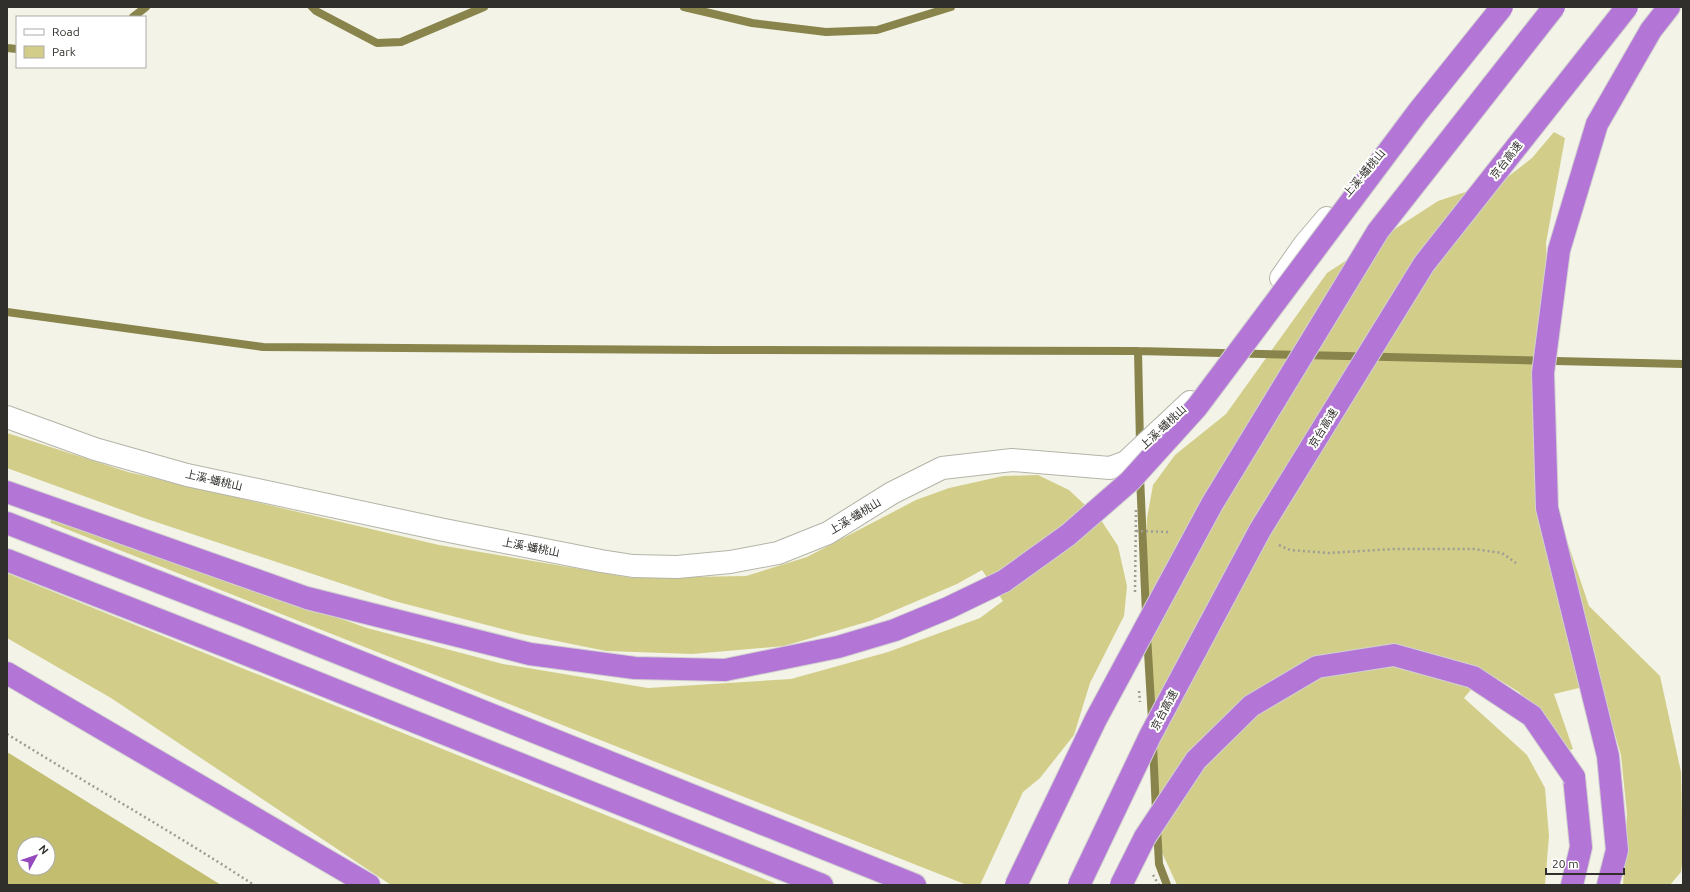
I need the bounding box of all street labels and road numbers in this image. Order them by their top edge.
street label: 京台高速 [1488,139,1524,181]
street label: 上溪-蟠桃山 [1341,147,1387,199]
street label: 上溪-蟠桃山 [1138,403,1188,451]
street label: 京台高速 [1306,406,1340,450]
street label: 上溪-蟠桃山 [184,468,244,492]
street label: 上溪-蟠桃山 [827,496,883,536]
street label: 上溪-蟠桃山 [501,536,561,558]
street label: 京台高速 [1148,688,1180,732]

